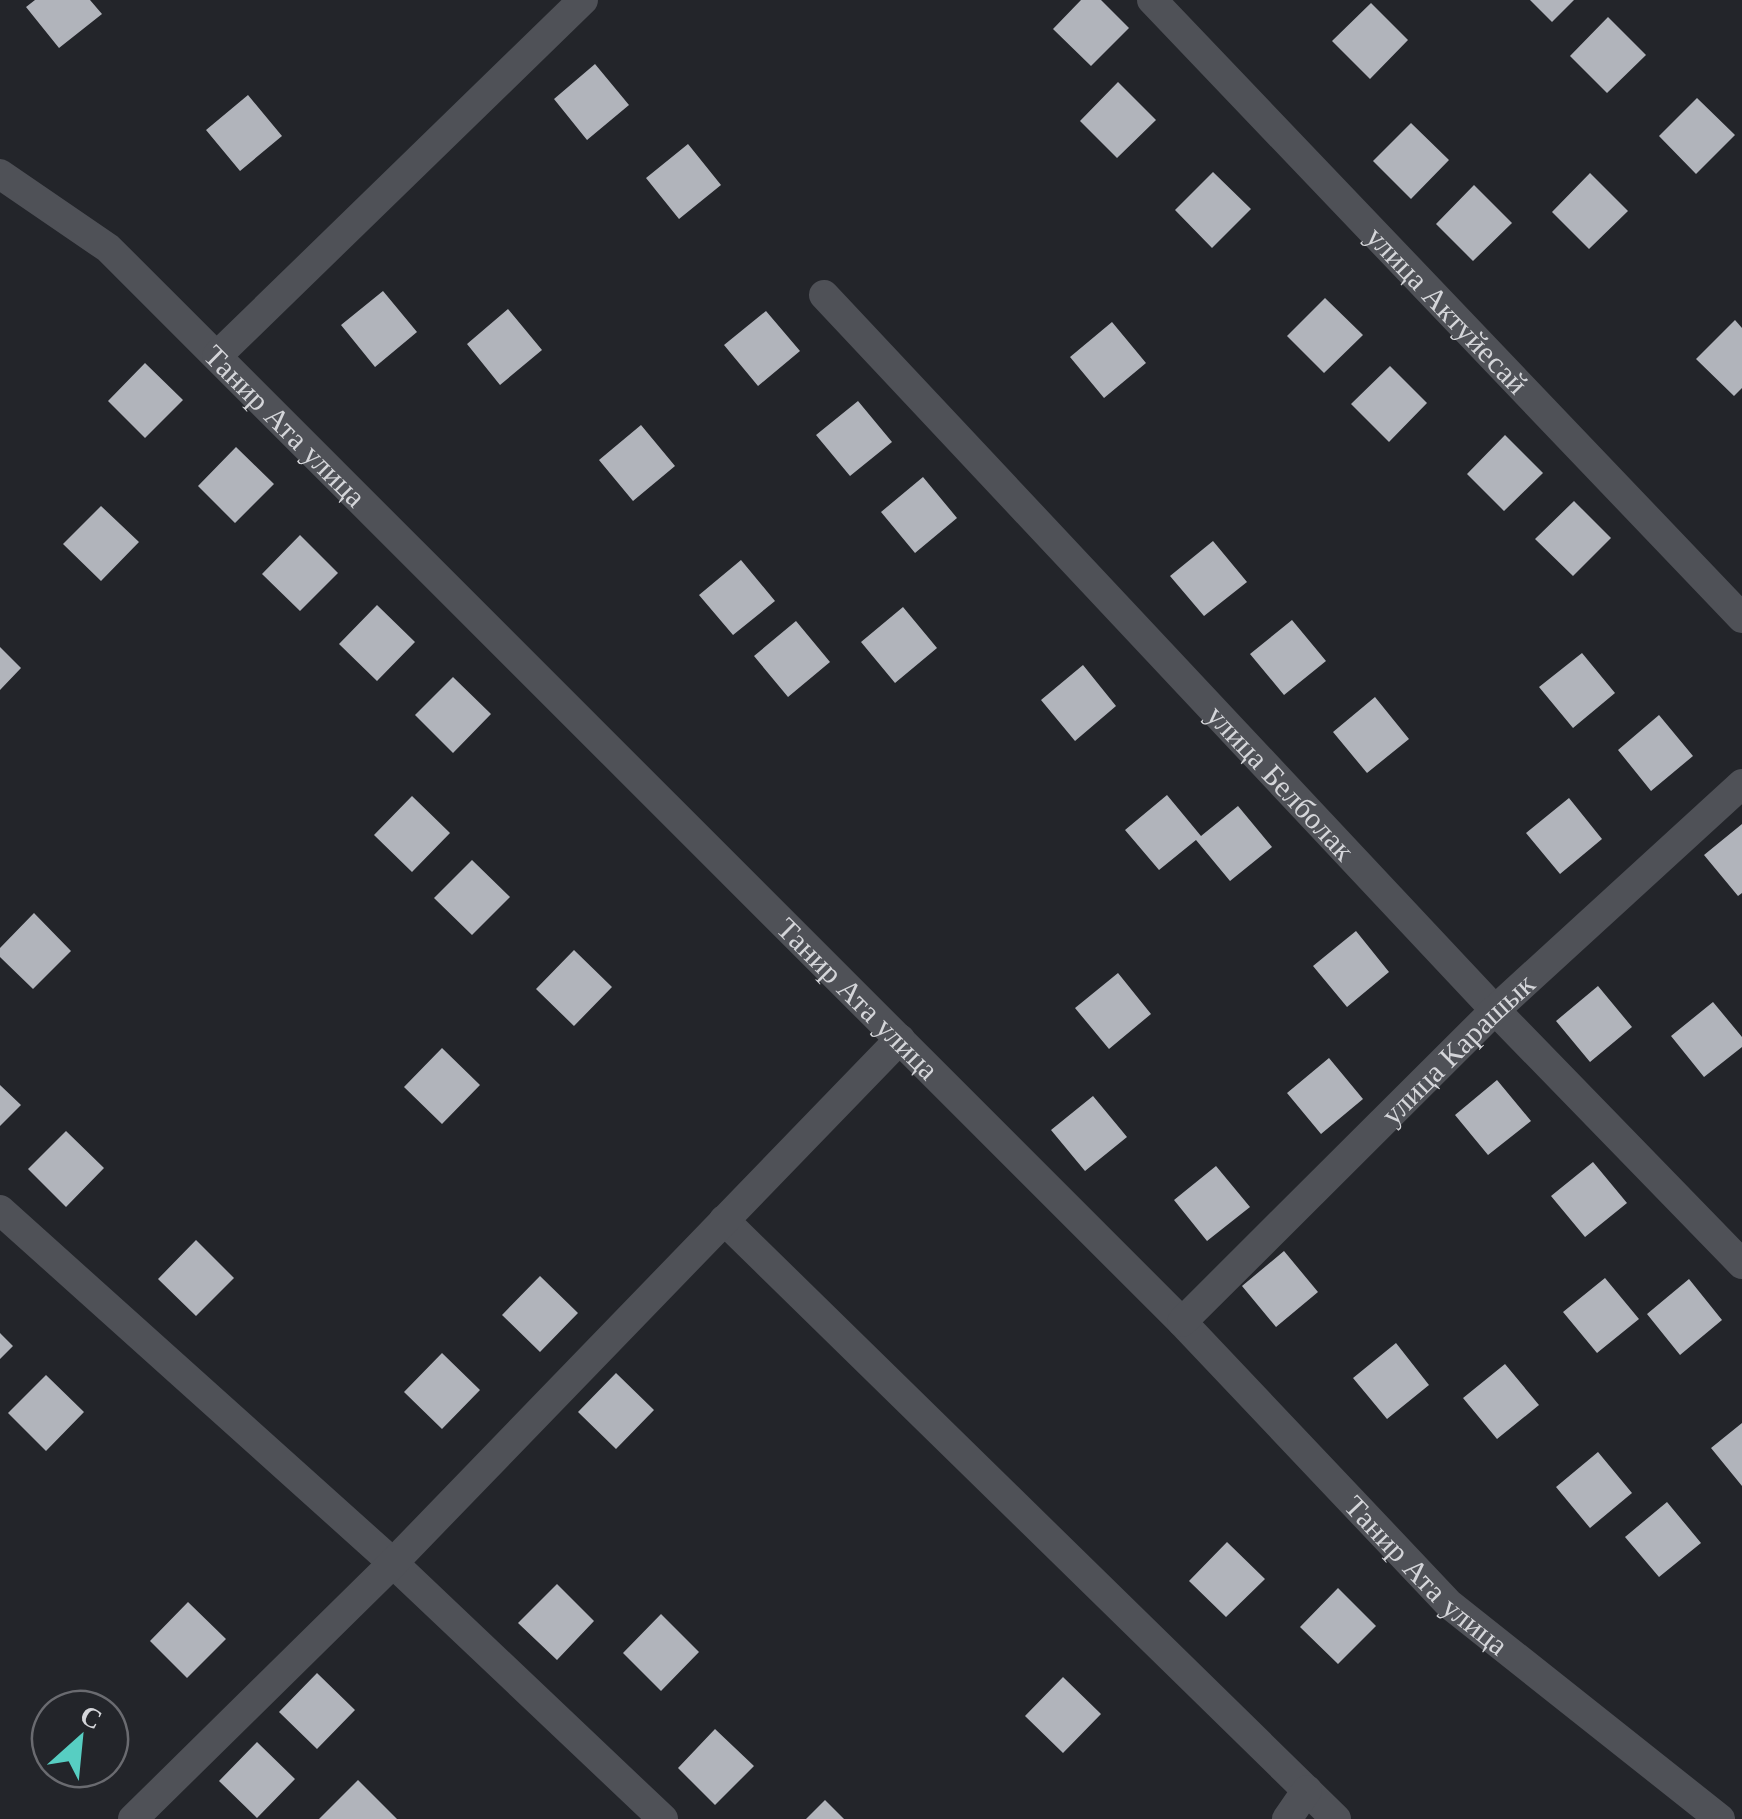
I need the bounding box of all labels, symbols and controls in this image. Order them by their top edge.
street label: улица Актуйесай [1360,219,1535,400]
street label: Танир Ата улица [198,338,373,513]
street label: улица Белболак [1201,698,1362,867]
street label: Танир Ата улица [771,911,946,1086]
street label: улица Карашык [1374,966,1541,1131]
street label: Танир Ата улица [1339,1489,1515,1661]
north arrow [30,1689,130,1789]
text: С [75,1699,107,1736]

